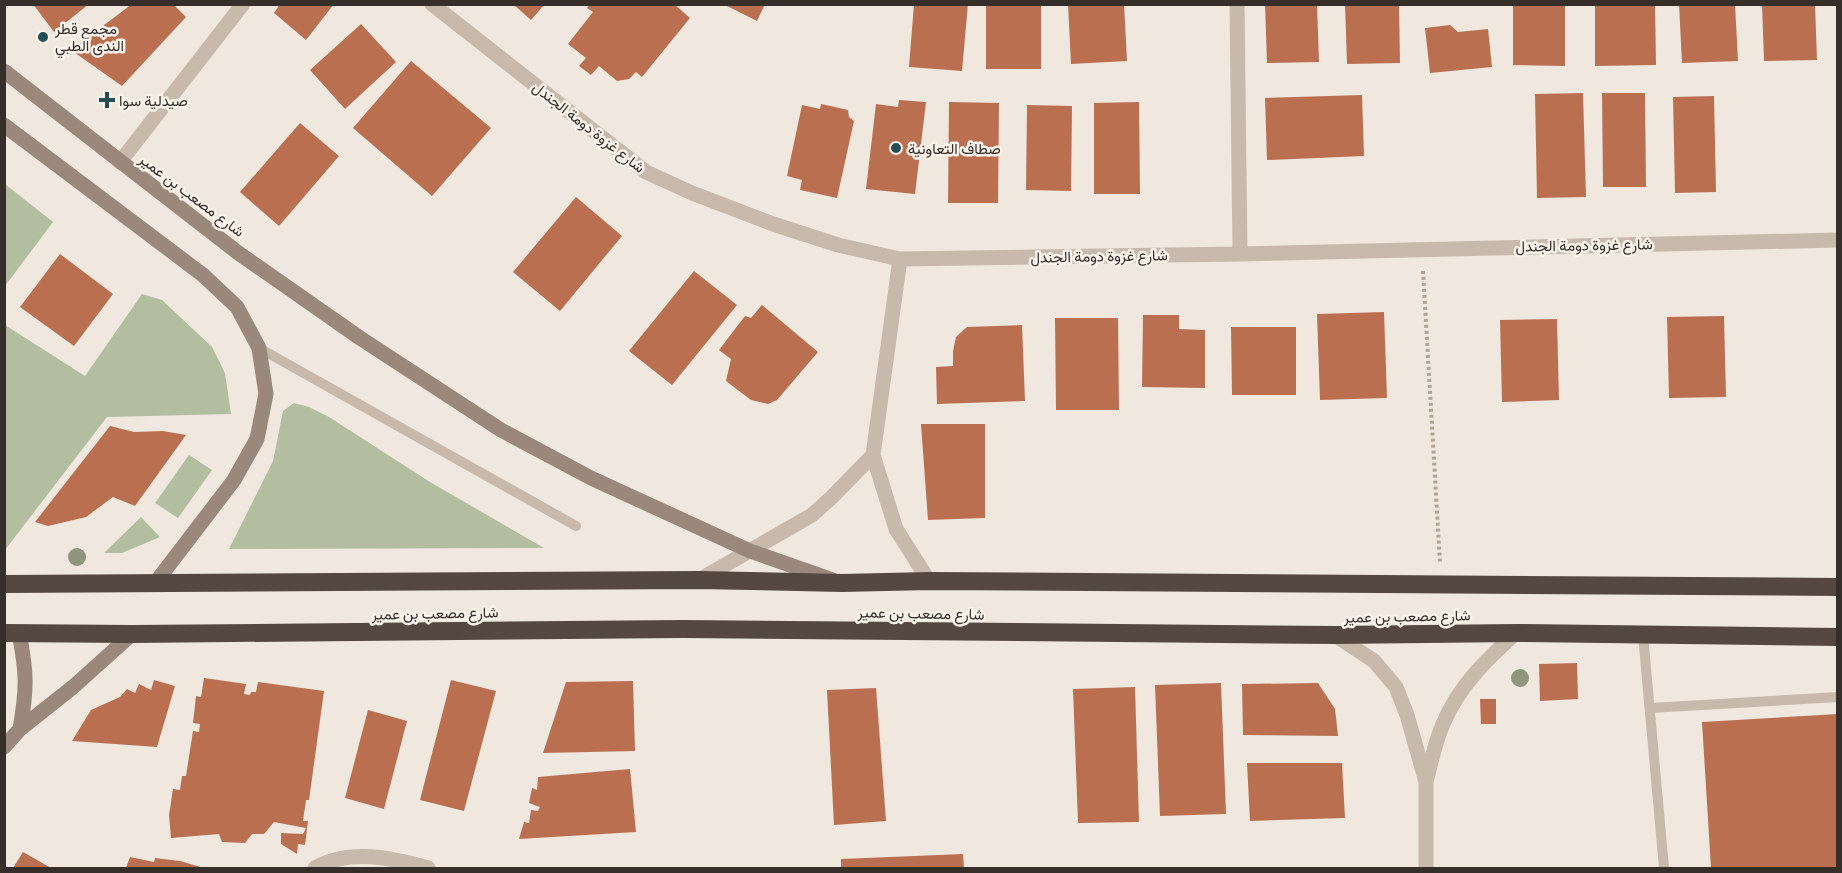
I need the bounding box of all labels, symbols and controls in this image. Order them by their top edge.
place label: مجمع قطر الندى الطبي [54,17,124,59]
marker: مجمع قطر الندى الطبي [36,30,50,44]
street label: شارع غزوة دومة الجندل [528,76,650,178]
place label: صيدلية سوا [119,89,188,112]
marker: صيدلية سوا [100,93,114,107]
place label: صطاف التعاونية [908,137,1001,160]
marker: صطاف التعاونية [889,141,903,155]
street label: شارع مصعب بن عمير [134,147,250,242]
street label: شارع غزوة دومة الجندل [1515,232,1653,258]
street label: شارع غزوة دومة الجندل [1030,243,1168,269]
street label: شارع مصعب بن عمير [370,600,499,626]
street label: شارع مصعب بن عمير [856,600,985,626]
street label: شارع مصعب بن عمير [1342,603,1471,629]

